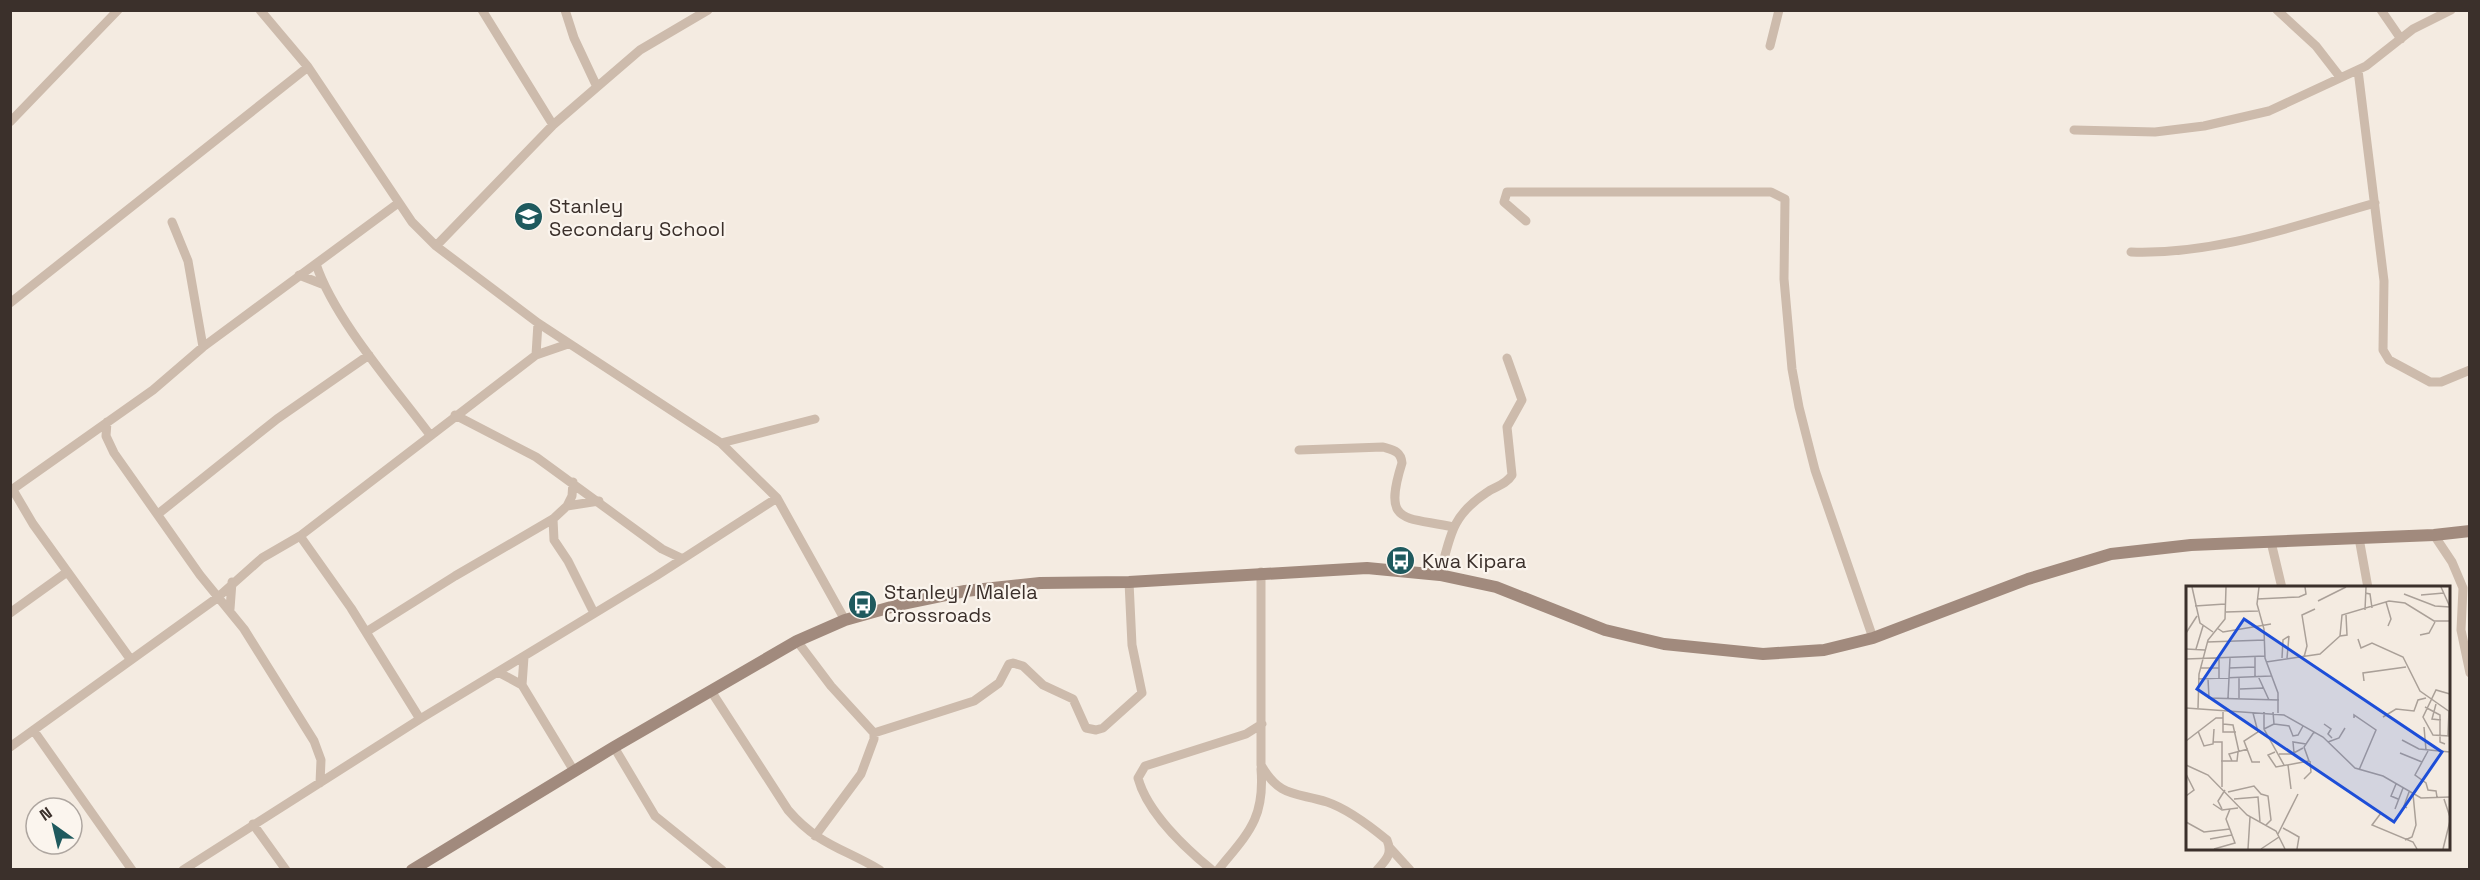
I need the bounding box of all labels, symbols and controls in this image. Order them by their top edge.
place label: Stanley Secondary School [549,193,725,242]
school or university icon: Stanley Secondary School [512,201,544,233]
bus stop icon: Kwa Kipara [1385,545,1417,577]
place label: Kwa Kipara [1422,548,1526,574]
place label: Stanley / Malela Crossroads [884,579,1038,628]
inset map [2186,586,2450,850]
bus stop icon: Stanley / Malela Crossroads [847,588,879,620]
north arrow [24,796,84,856]
text: N [36,802,56,826]

